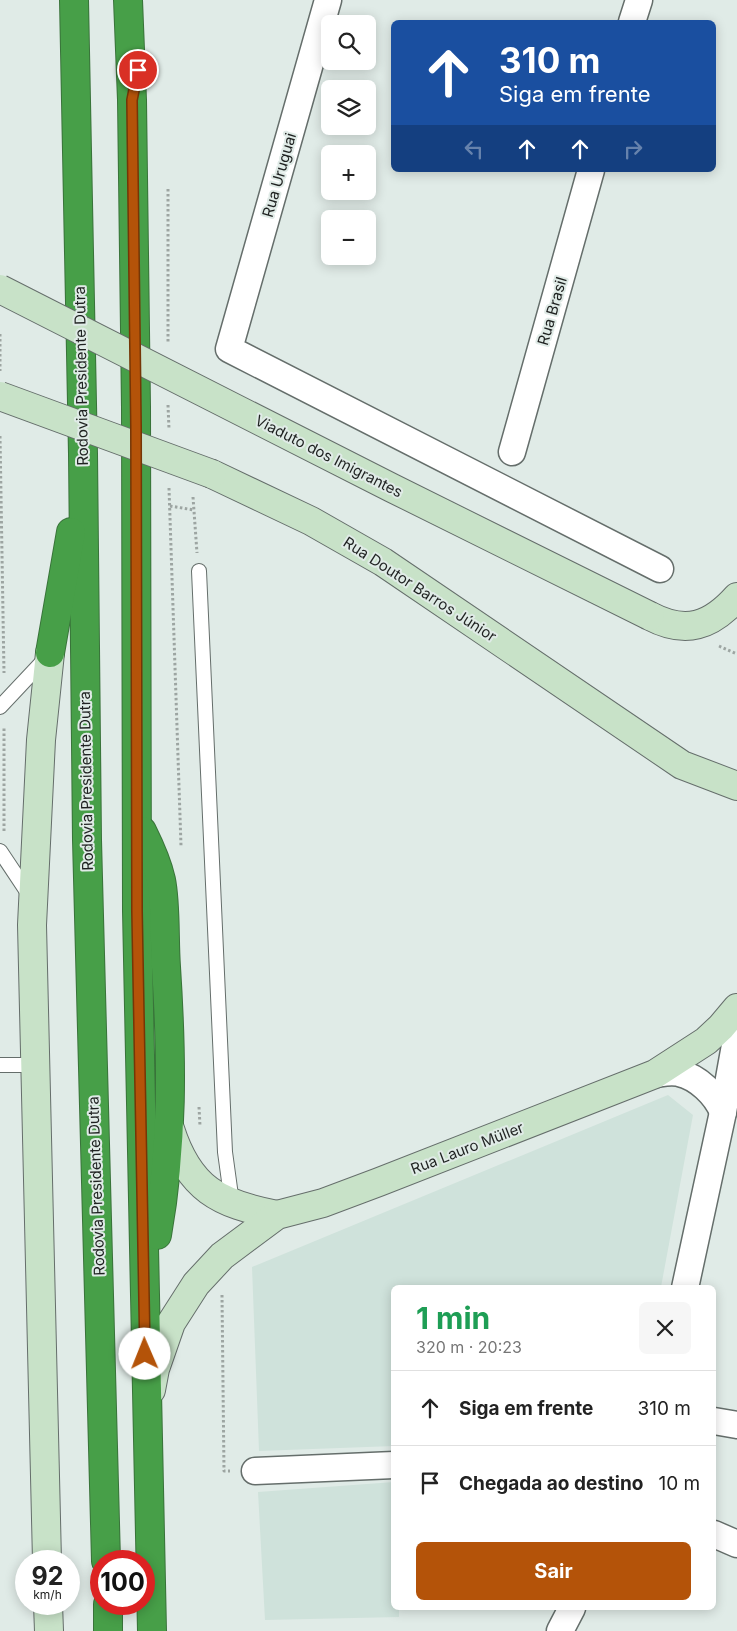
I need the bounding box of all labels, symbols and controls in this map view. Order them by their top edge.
map controls [321,15,376,265]
button: search [321,15,376,70]
text: 310 m [499,39,601,81]
icon: ahead [416,40,481,105]
pin [117,49,159,91]
icon: arrive [124,56,152,84]
button: layers [321,80,376,135]
text: Siga em frente [499,81,650,107]
street label: Rua Uruguai [258,131,300,219]
icon: left [460,135,488,163]
icon: ahead [513,135,541,163]
icon: ahead [566,135,594,163]
icon: right [619,135,647,163]
button: + [321,145,376,200]
button: − [321,210,376,265]
street label: Rua Brasil [533,275,571,347]
street label: Rodovia Presidente Dutra [70,286,92,466]
street label: Viaduto dos Imigrantes [252,411,406,502]
street label: Rua Doutor Barros Júnior [340,532,500,646]
street label: Rodovia Presidente Dutra [75,691,97,871]
street label: Rodovia Presidente Dutra [83,1096,109,1276]
street label: Rua Lauro Müller [408,1118,527,1178]
text: 1 min [416,1300,490,1336]
button: close [639,1302,691,1354]
position arrow [118,1327,170,1379]
text: 320 m · 20:23 [416,1337,522,1357]
icon: ahead [416,1394,444,1422]
text: Siga em frente [459,1397,593,1420]
text: 310 m [638,1397,691,1420]
icon: arrive [416,1469,444,1497]
text: Chegada ao destino [459,1472,643,1495]
text: 10 m [658,1472,700,1495]
button: Sair [416,1542,691,1600]
speed limit sign: 100 [90,1550,155,1615]
text: 92 [32,1561,63,1591]
text: km/h [33,1587,62,1602]

